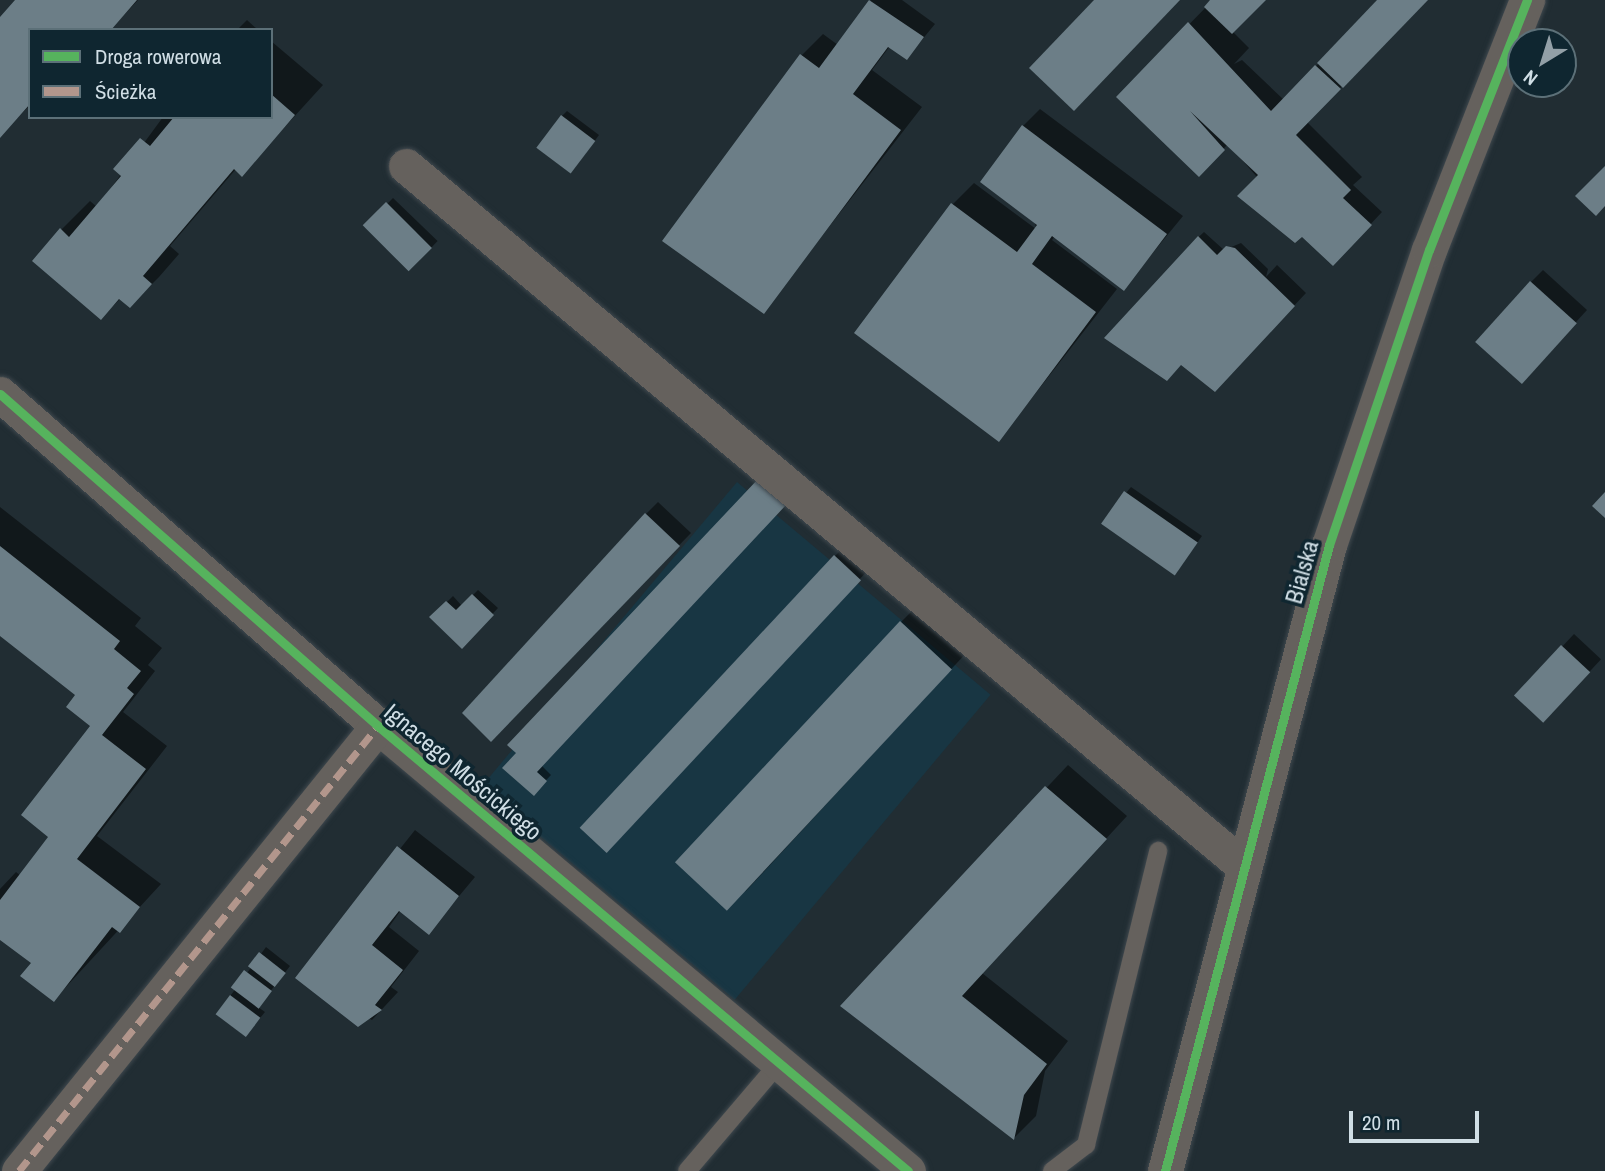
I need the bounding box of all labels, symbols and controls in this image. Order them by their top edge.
legend [28,28,273,119]
north arrow [1507,28,1577,98]
text: Droga rowerowa [95,42,221,71]
text: N [1518,64,1543,92]
text: Ścieżka [95,77,156,106]
street label: Bialska [1279,537,1325,607]
street label: Ignacego Mościckiego [378,698,548,846]
scale bar [1353,1098,1482,1142]
text: 20 m [1362,1108,1400,1137]

